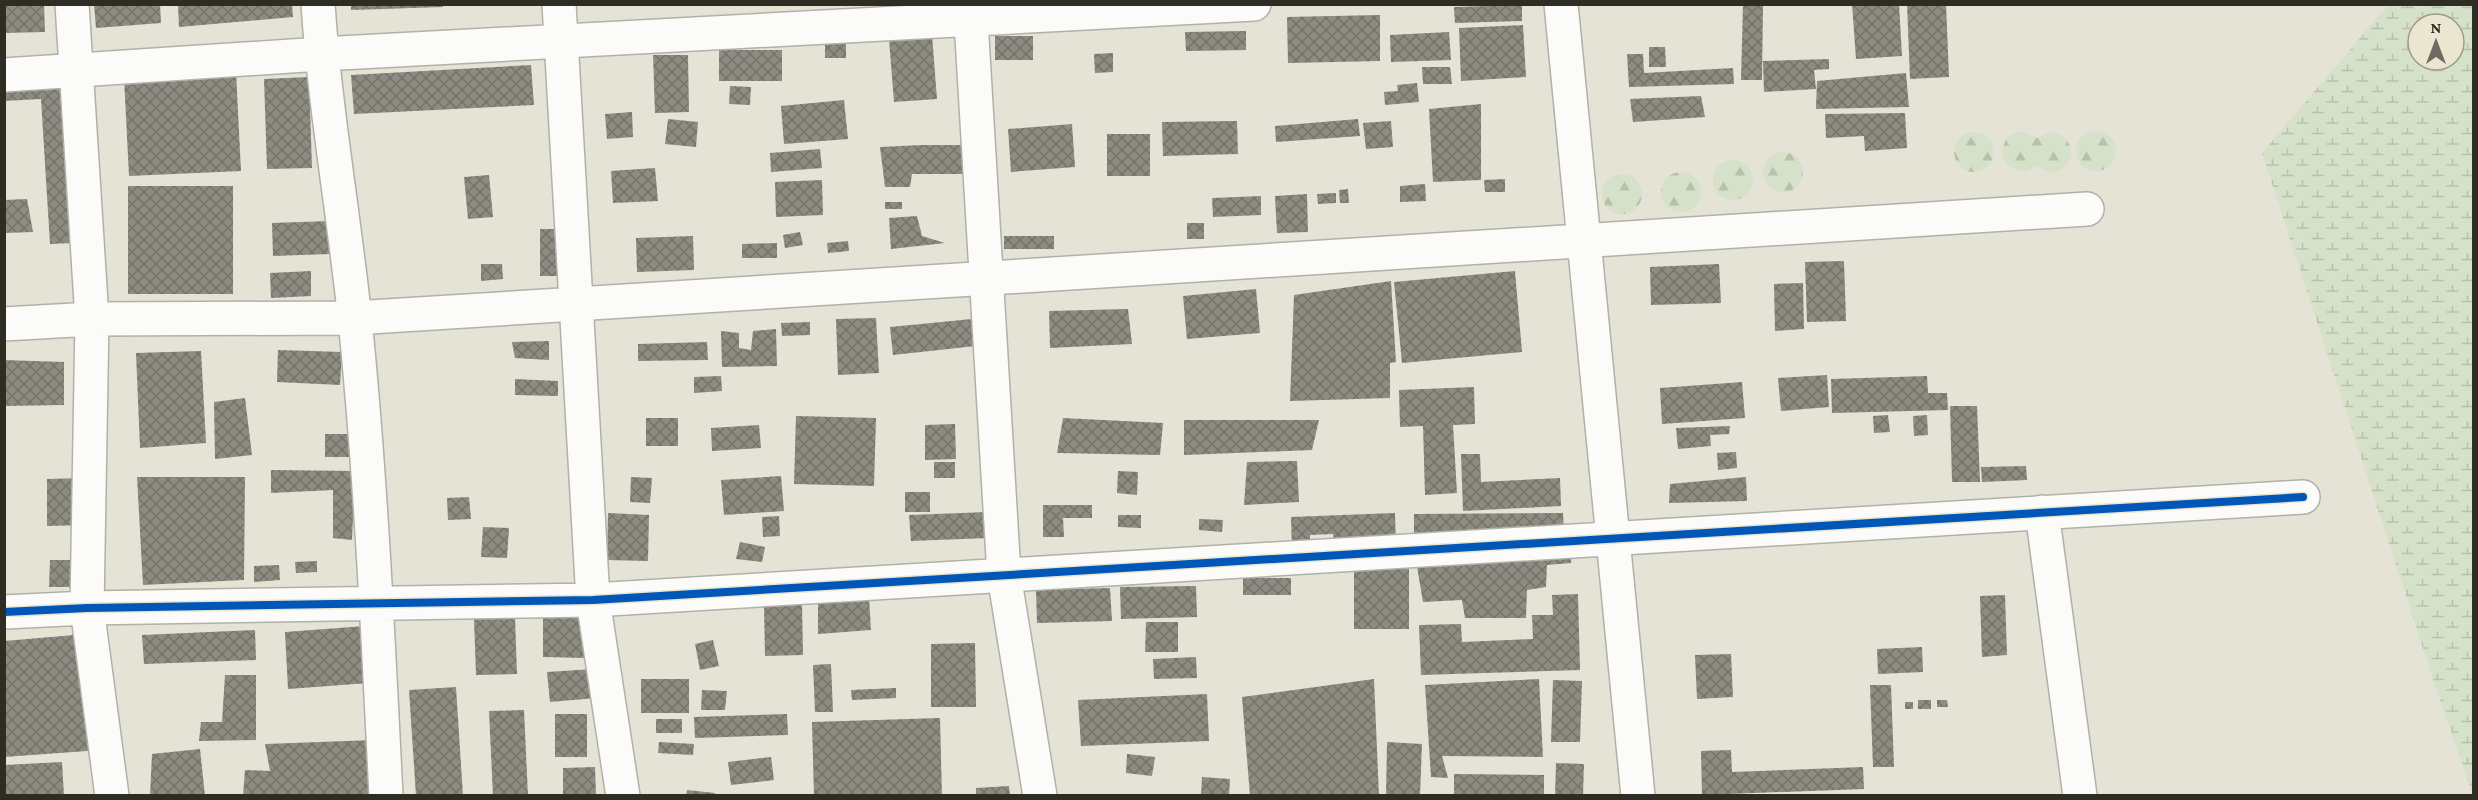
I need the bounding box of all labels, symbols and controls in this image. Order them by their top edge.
north arrow [2406,12,2466,72]
text: N [2431,19,2442,36]

